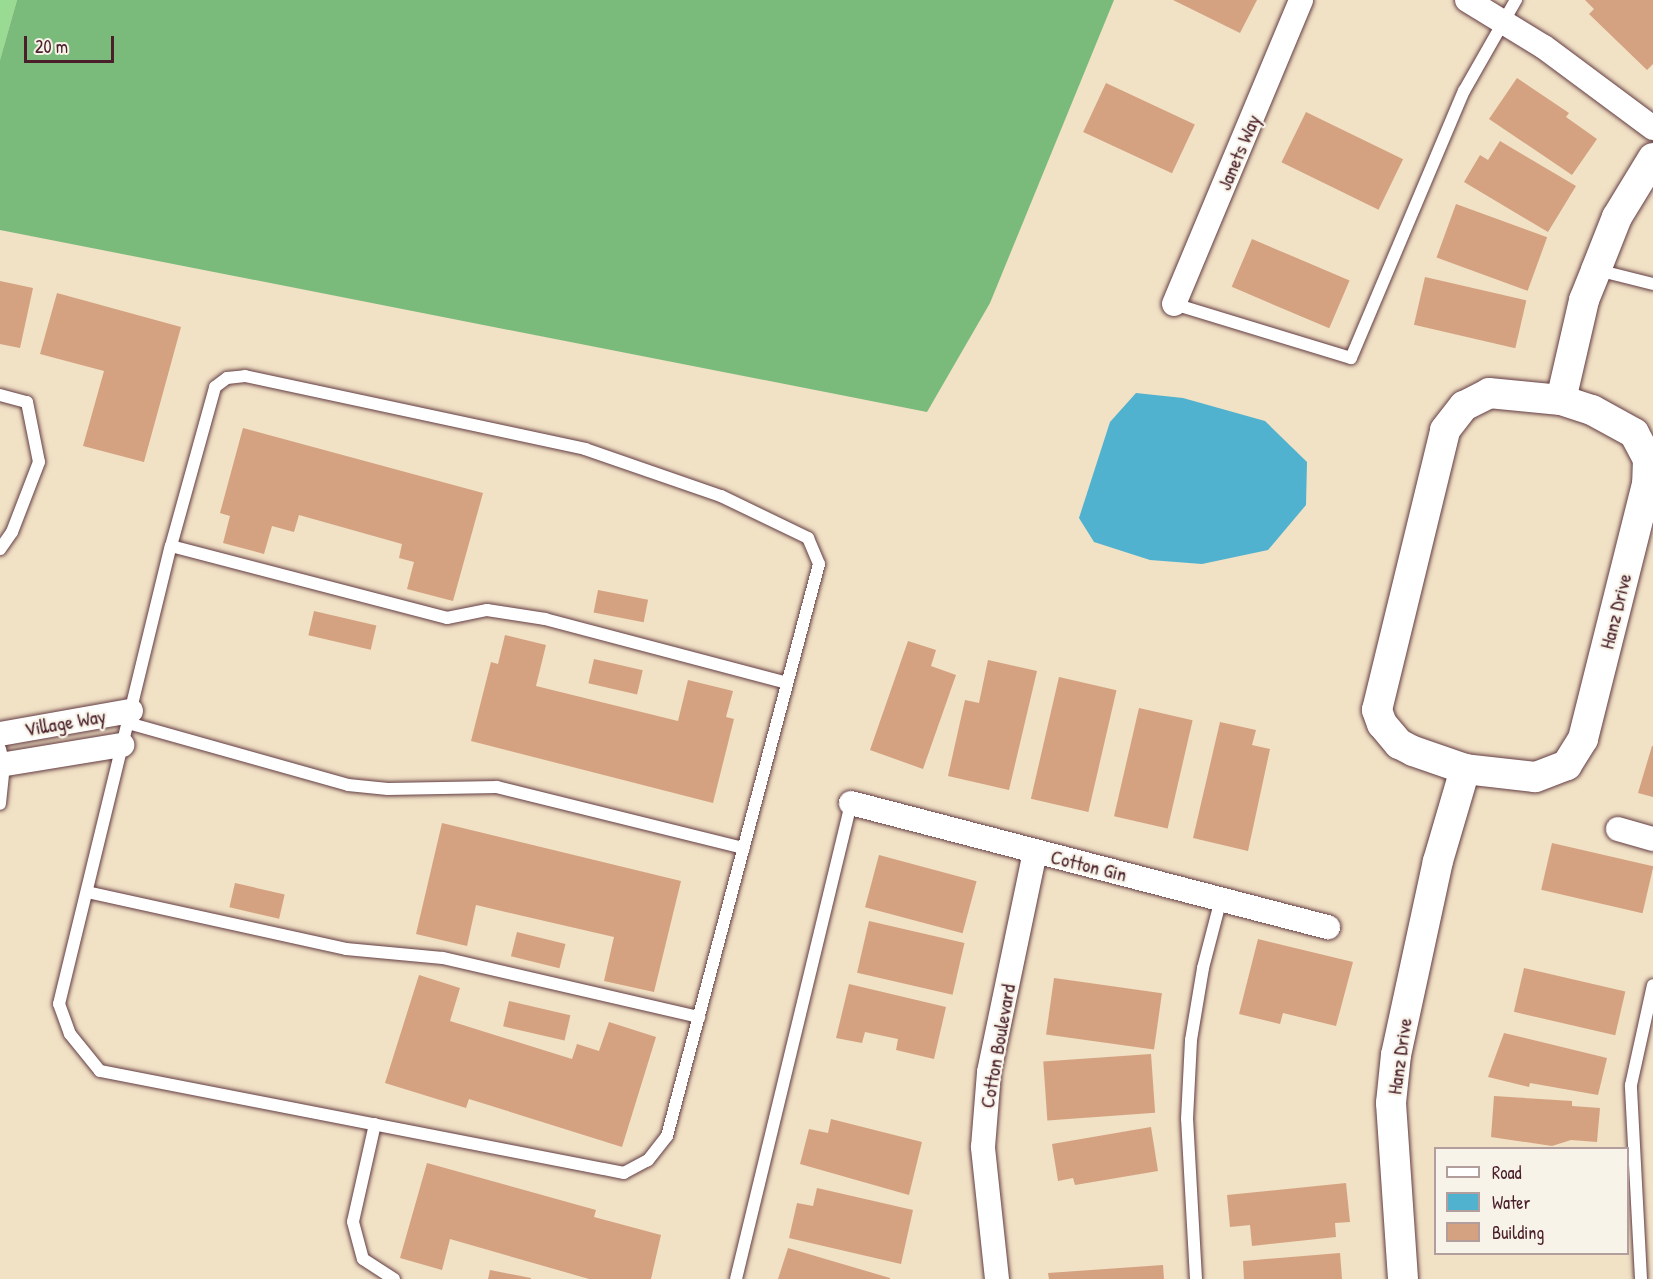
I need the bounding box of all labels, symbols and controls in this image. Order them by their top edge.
scale bar [27,24,117,62]
text: 20 m [35,34,68,59]
street label: Janets Way [1211,110,1265,194]
street label: Hanz Drive [1594,571,1636,651]
street label: Village Way [22,703,108,741]
street label: Cotton Gin [1048,844,1130,886]
street label: Cotton Boulevard [974,982,1020,1110]
street label: Hanz Drive [1382,1016,1416,1096]
legend [1434,1147,1629,1255]
text: Road [1492,1160,1522,1185]
text: Water [1492,1190,1530,1215]
text: Building [1492,1220,1544,1245]

